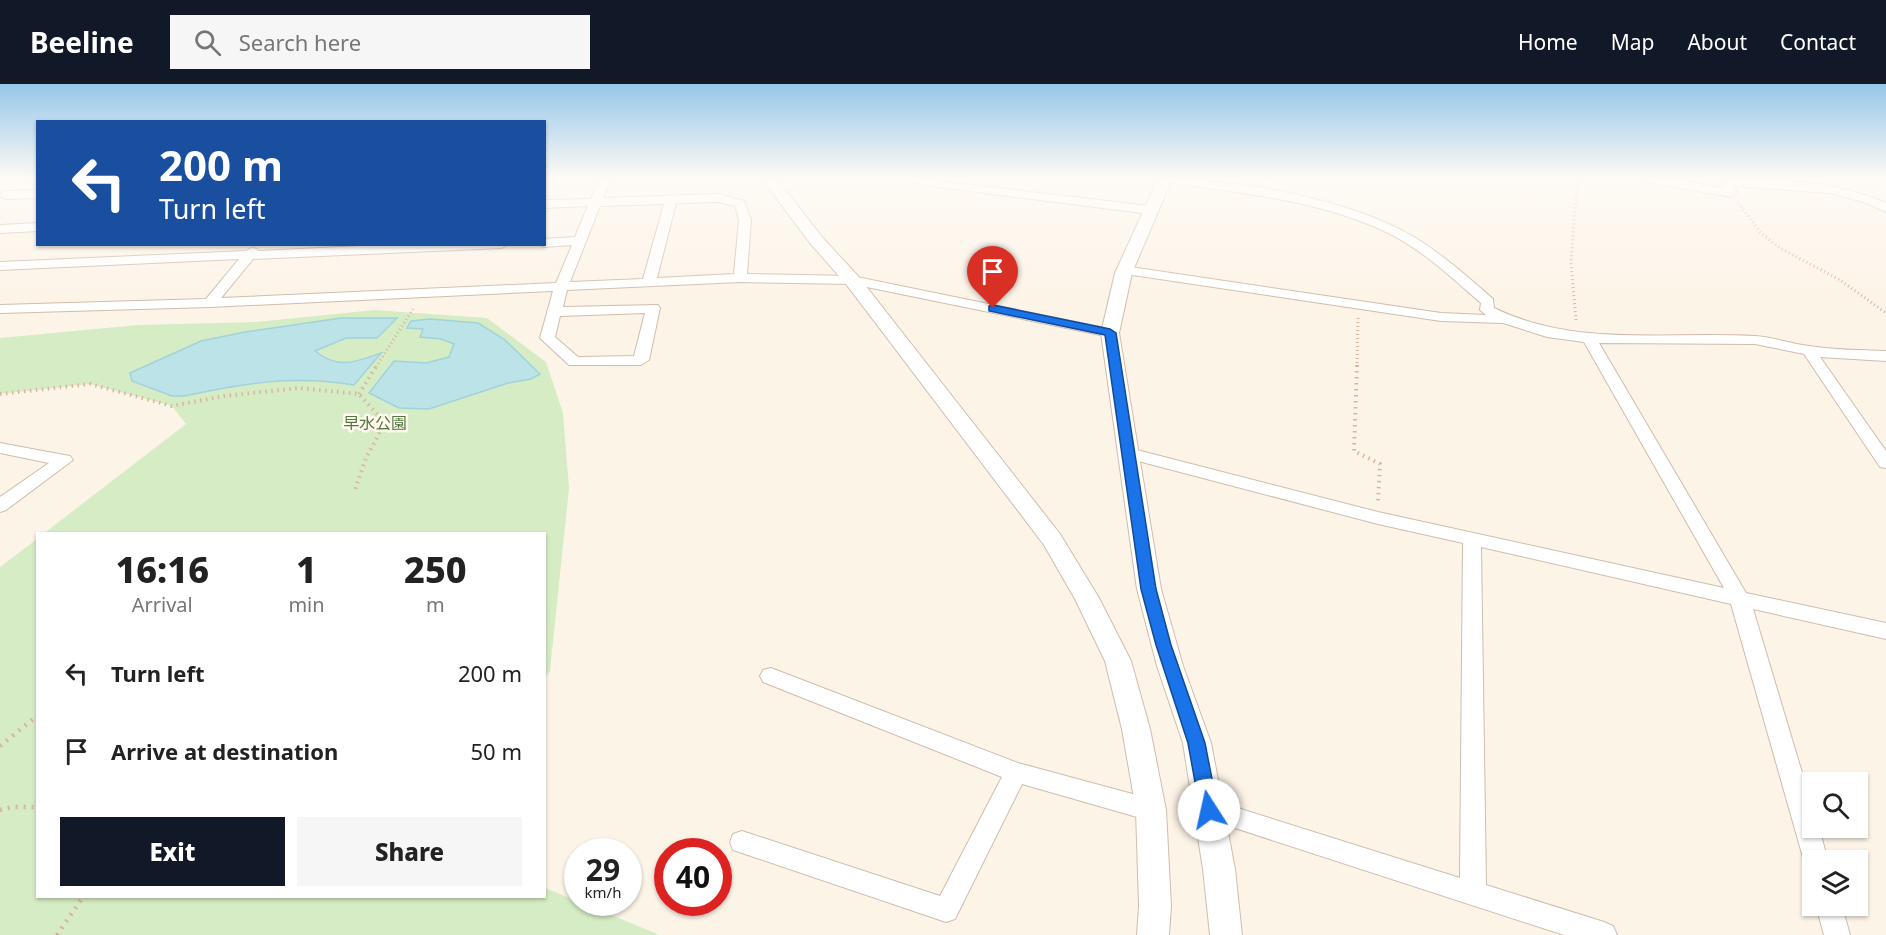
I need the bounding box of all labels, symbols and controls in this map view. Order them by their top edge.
search box [170,15,590,69]
text: Beeline [30,23,134,61]
icon: search [191,26,224,59]
text: Search here [239,27,361,57]
text: Home [1518,28,1578,56]
text: Map [1611,28,1654,56]
text: About [1687,28,1747,56]
text: Contact [1780,28,1856,56]
text: 200 m [159,136,283,193]
icon: left [60,144,138,222]
text: Turn left [159,190,265,227]
pin [967,246,1018,308]
icon: arrive [976,255,1009,288]
park label: 早水公園 [343,412,407,434]
text: 16:16 [115,545,209,594]
text: 1 [296,545,317,594]
text: 250 [404,545,467,594]
text: Arrival [132,591,193,618]
text: min [288,591,325,618]
text: m [426,591,445,618]
icon: left [60,657,93,690]
text: Turn left [111,658,205,688]
text: 200 m [458,658,522,688]
icon: arrive [60,735,93,768]
text: Arrive at destination [111,736,338,766]
text: 50 m [471,736,522,766]
map controls [1802,772,1868,916]
button: search [1802,772,1868,838]
position arrow [1177,778,1241,842]
button: Exit [60,817,285,886]
button: Share [297,817,522,886]
speed limit sign: 40 [654,838,732,916]
text: 29 [586,849,620,890]
button: layers [1802,850,1868,916]
text: km/h [585,882,621,902]

